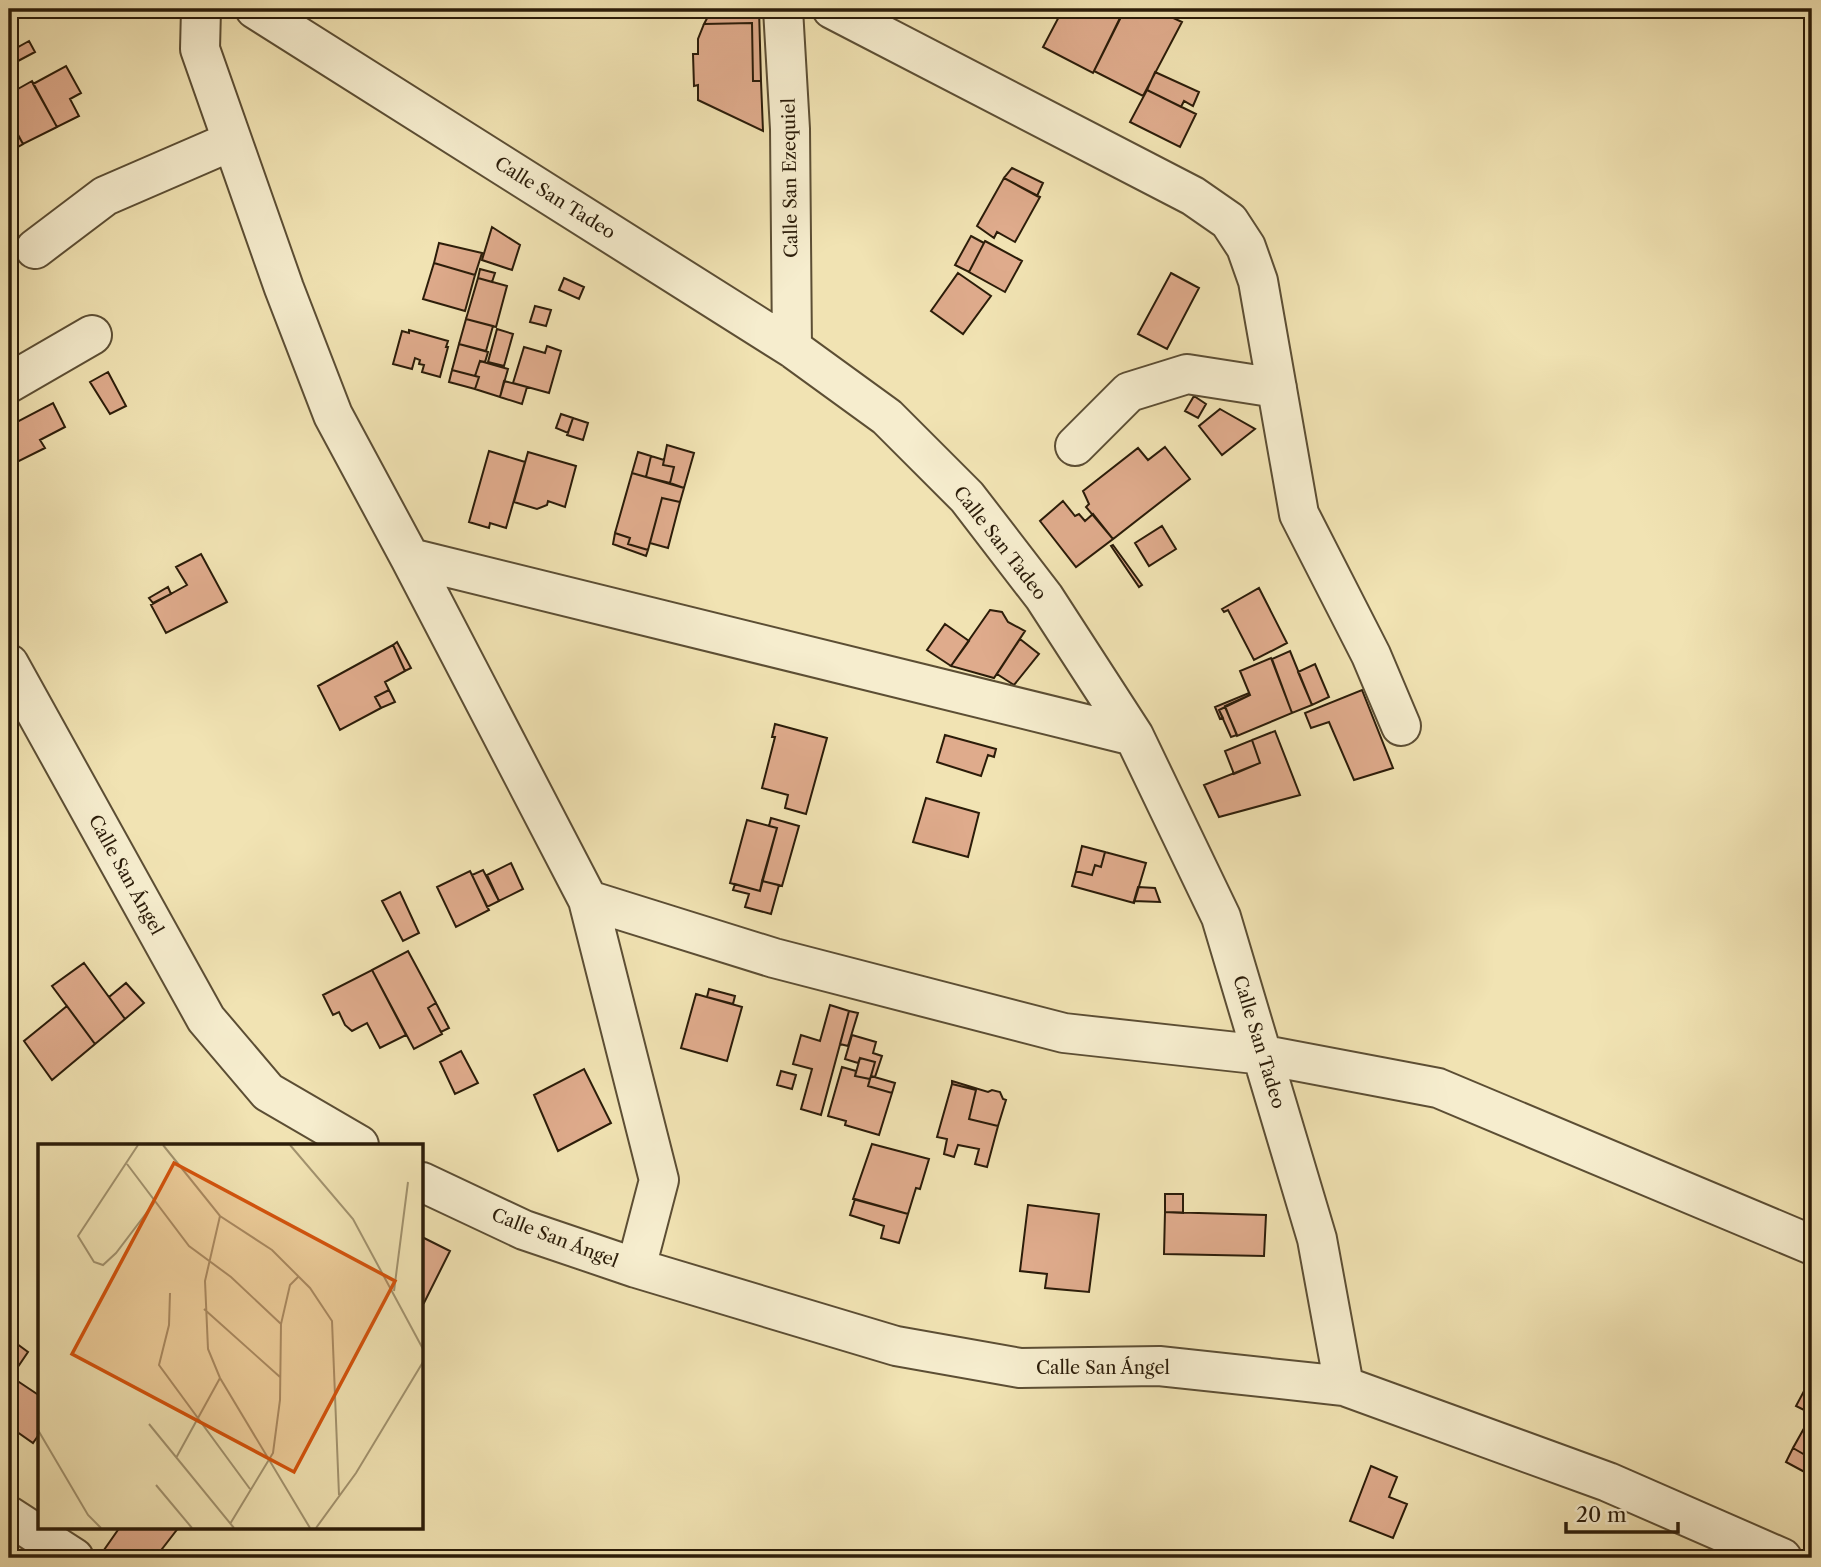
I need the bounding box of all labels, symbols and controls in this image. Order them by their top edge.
street label: Calle San Ezequiel [778,98,802,258]
street label: Calle San Tadeo [491,152,619,244]
street label: Calle San Tadeo [949,482,1051,604]
street label: Calle San Ángel [84,811,169,939]
street label: Calle San Tadeo [1228,973,1290,1111]
inset map [38,1144,424,1528]
street label: Calle San Ángel [489,1203,622,1272]
street label: Calle San Ángel [1036,1356,1170,1379]
scale bar [1566,1490,1678,1534]
text: 20 m [1576,1502,1627,1527]

